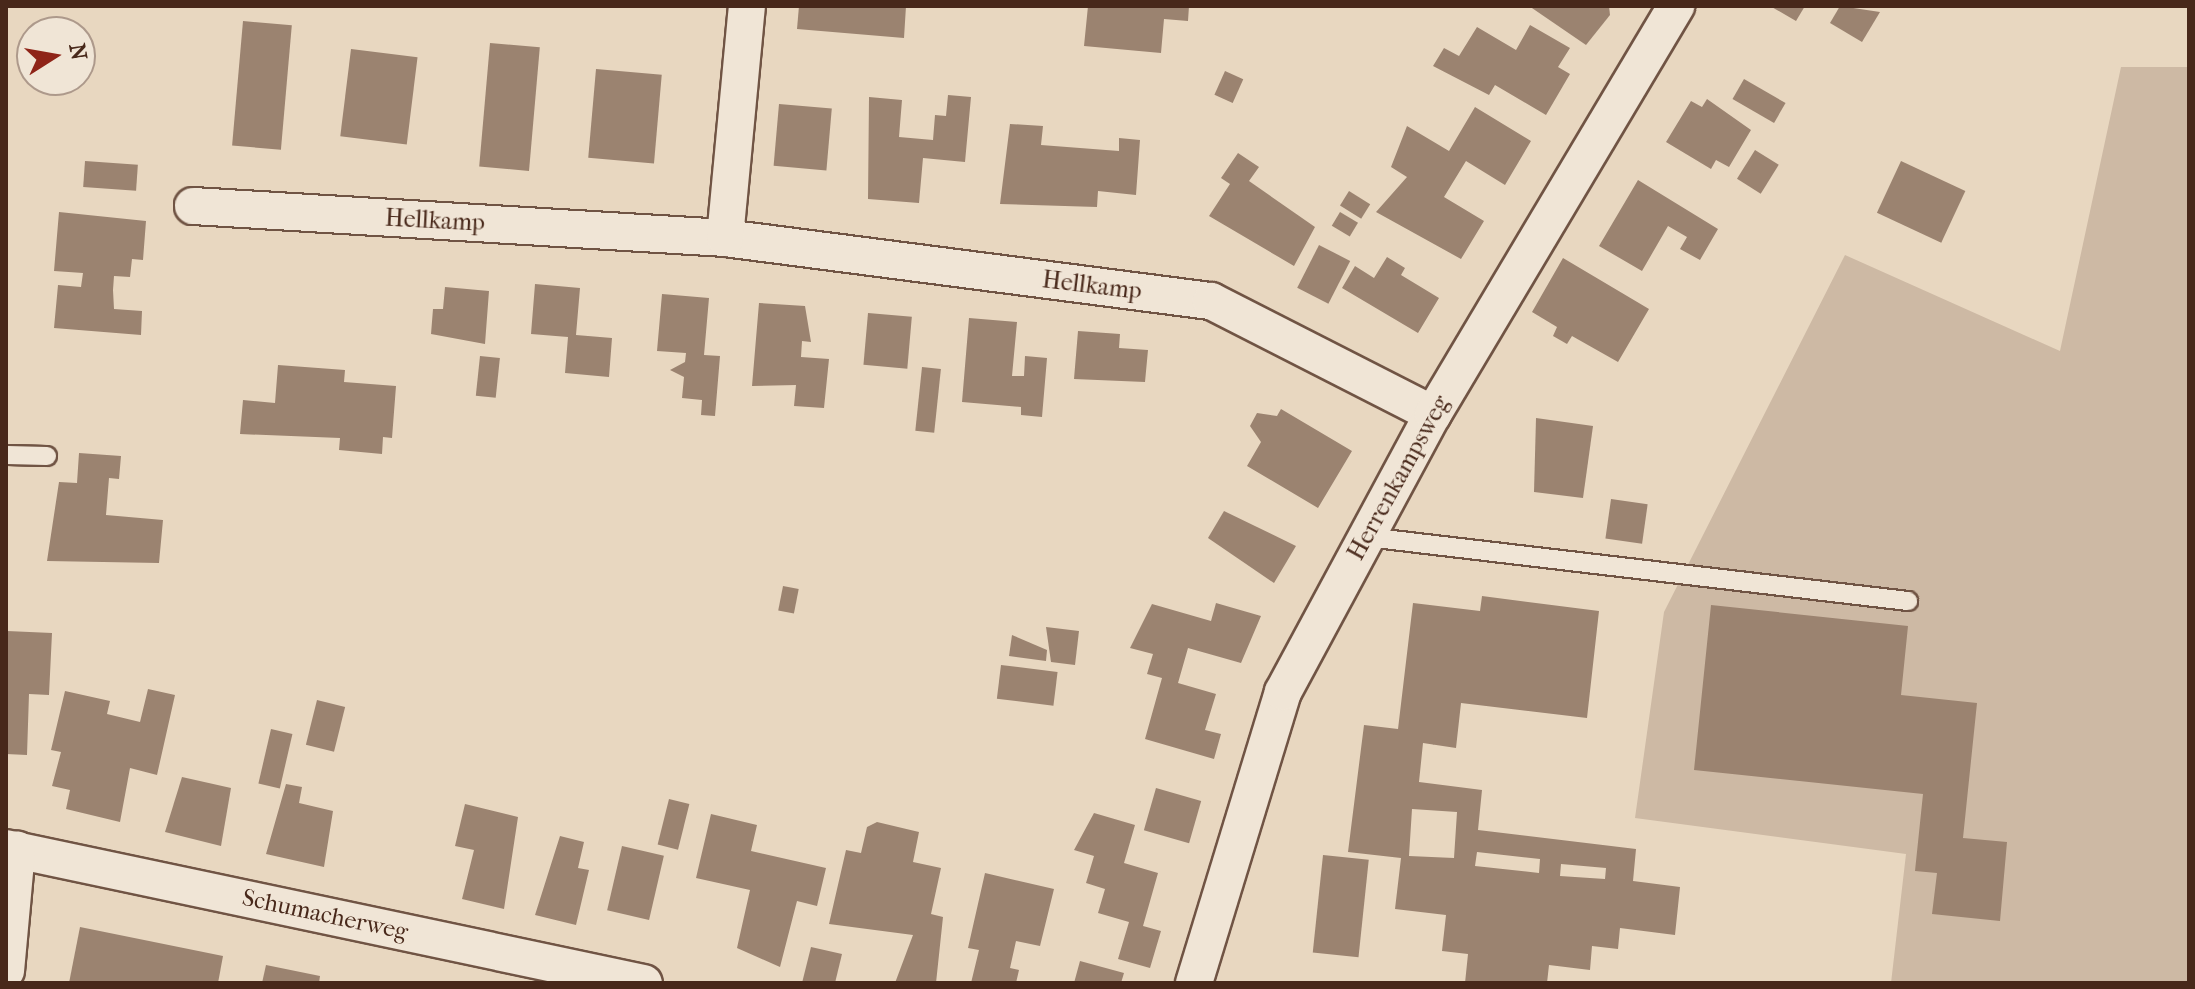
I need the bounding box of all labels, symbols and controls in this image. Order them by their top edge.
north arrow [16,16,96,96]
text: N [63,41,92,62]
street label: Hellkamp [384,204,486,238]
street label: Hellkamp [1041,266,1143,306]
street label: Herrenkampsweg [1342,391,1456,565]
street label: Schumacherweg [239,883,411,947]

